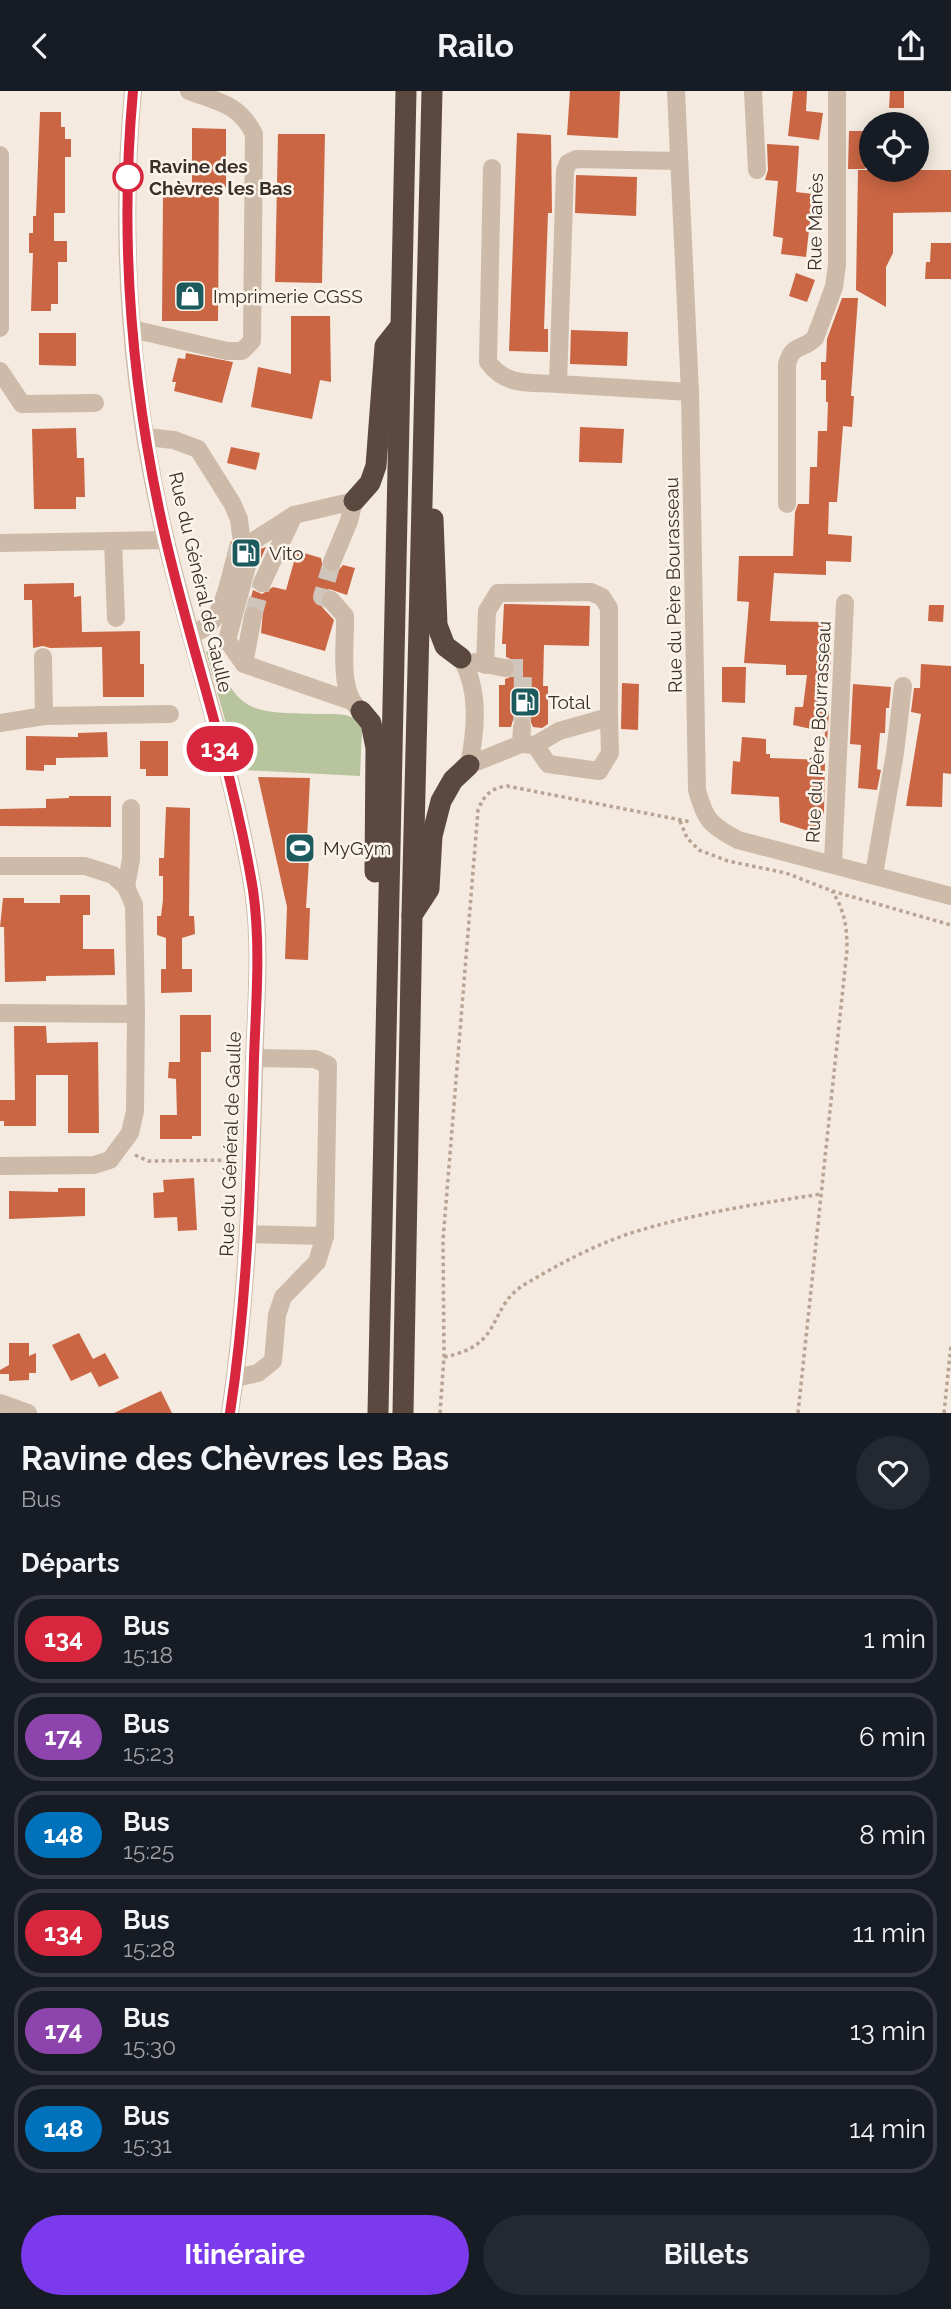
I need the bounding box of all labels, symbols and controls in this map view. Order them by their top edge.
icon: back [21,27,59,65]
text: Railo [437,27,514,64]
icon: share [892,27,930,65]
map controls [859,112,929,182]
button: locate [859,112,929,182]
place label: Ravine des Chèvres les Bas [149,155,292,199]
marker: Ravine des Chèvres les Bas [113,162,143,192]
street label: Rue Manès [803,173,827,271]
shop icon: Imprimerie CGSS [173,279,207,313]
place label: Imprimerie CGSS [213,285,363,307]
street label: Rue du Général de Gaulle [165,470,237,694]
street label: Rue du Père Bourasseau [660,477,686,693]
fuel station icon: Vito [229,536,263,570]
place label: Vito [269,542,304,564]
street label: Rue du Père Bourrasseau [801,620,835,844]
fuel station icon: Total [508,685,542,719]
place label: Total [548,691,591,713]
line badge: 134 [180,726,260,772]
text: 134 [201,734,239,763]
sports icon: MyGym [283,831,317,865]
place label: MyGym [323,837,391,859]
street label: Rue du Général de Gaulle [215,1031,245,1257]
button: heart [856,1436,930,1510]
text: Ravine des Chèvres les Bas [21,1439,449,1478]
text: Bus [21,1485,61,1512]
text: Départs [21,1548,120,1578]
text: Bus [123,1611,170,1641]
text: 134 [44,1624,83,1653]
text: 1 min [864,1624,926,1654]
text: 15:18 [123,1641,173,1668]
text: Bus [123,1709,170,1739]
text: 174 [44,1722,83,1751]
text: 6 min [859,1722,926,1752]
text: 15:23 [123,1739,174,1766]
text: Bus [123,1807,170,1837]
text: 148 [43,1820,84,1849]
text: 8 min [859,1820,926,1850]
text: 15:25 [123,1837,174,1864]
text: Bus [123,1905,170,1935]
text: 134 [44,1918,83,1947]
text: 11 min [852,1918,926,1948]
text: 15:28 [123,1935,175,1962]
text: Bus [123,2003,170,2033]
text: 174 [44,2016,83,2045]
text: 13 min [850,2016,926,2046]
text: 15:30 [123,2033,176,2060]
text: Bus [123,2101,170,2131]
text: 148 [43,2114,84,2143]
text: 14 min [849,2114,926,2144]
text: 15:31 [123,2131,172,2158]
button: Itinéraire [21,2215,469,2295]
button: Billets [483,2215,930,2295]

